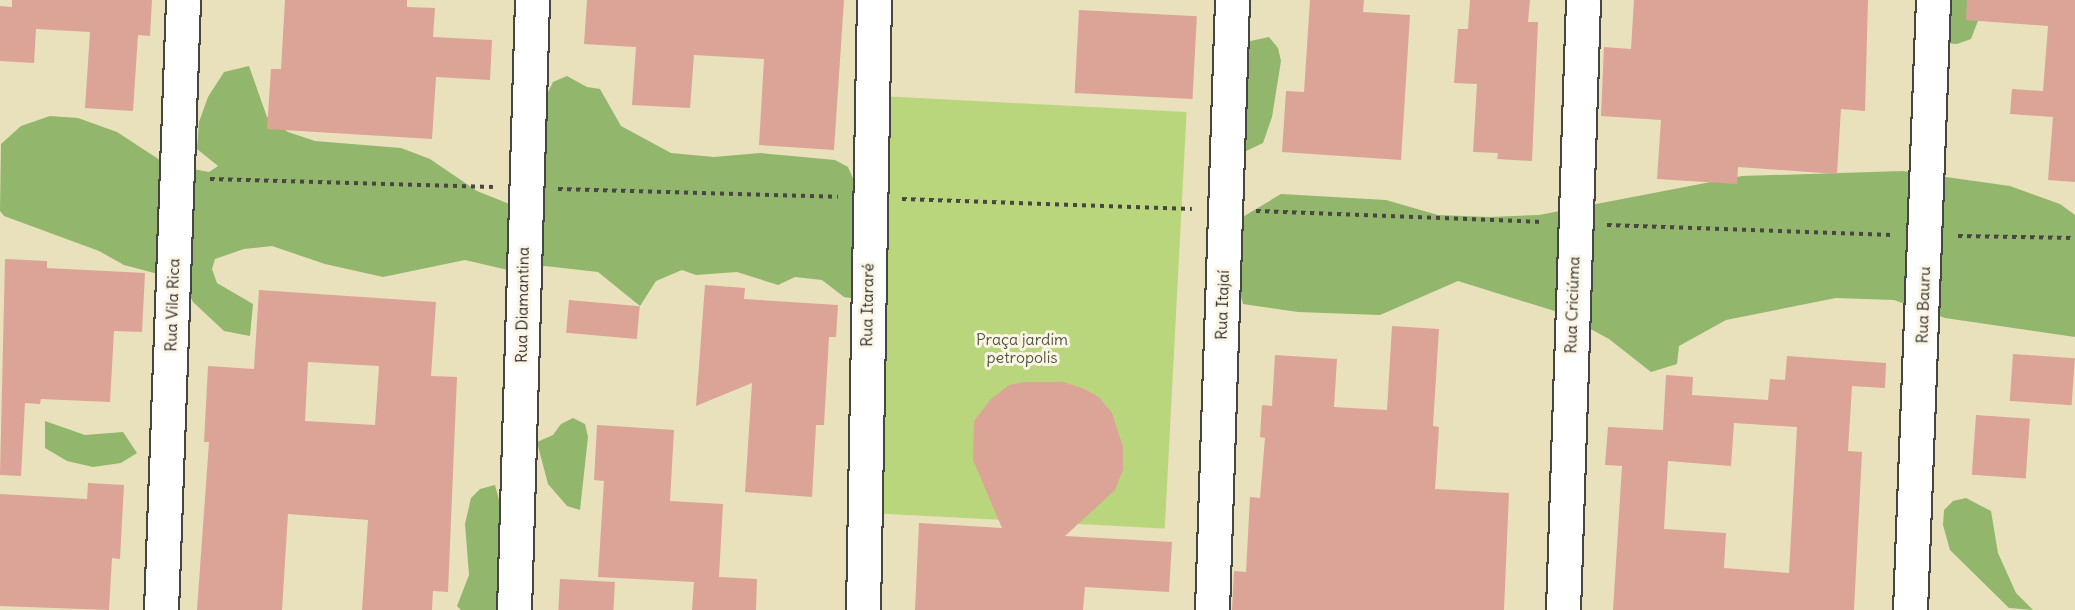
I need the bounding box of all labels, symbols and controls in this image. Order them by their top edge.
street label: Rua Diamantina [511,247,533,363]
street label: Rua Criciúma [1561,256,1583,354]
street label: Rua Vila Rica [161,258,183,352]
street label: Rua Itararé [857,263,877,347]
street label: Rua Bauru [1912,266,1934,344]
street label: Rua Itajaí [1211,270,1233,340]
park label: Praça jardim petropolis [976,329,1068,367]

